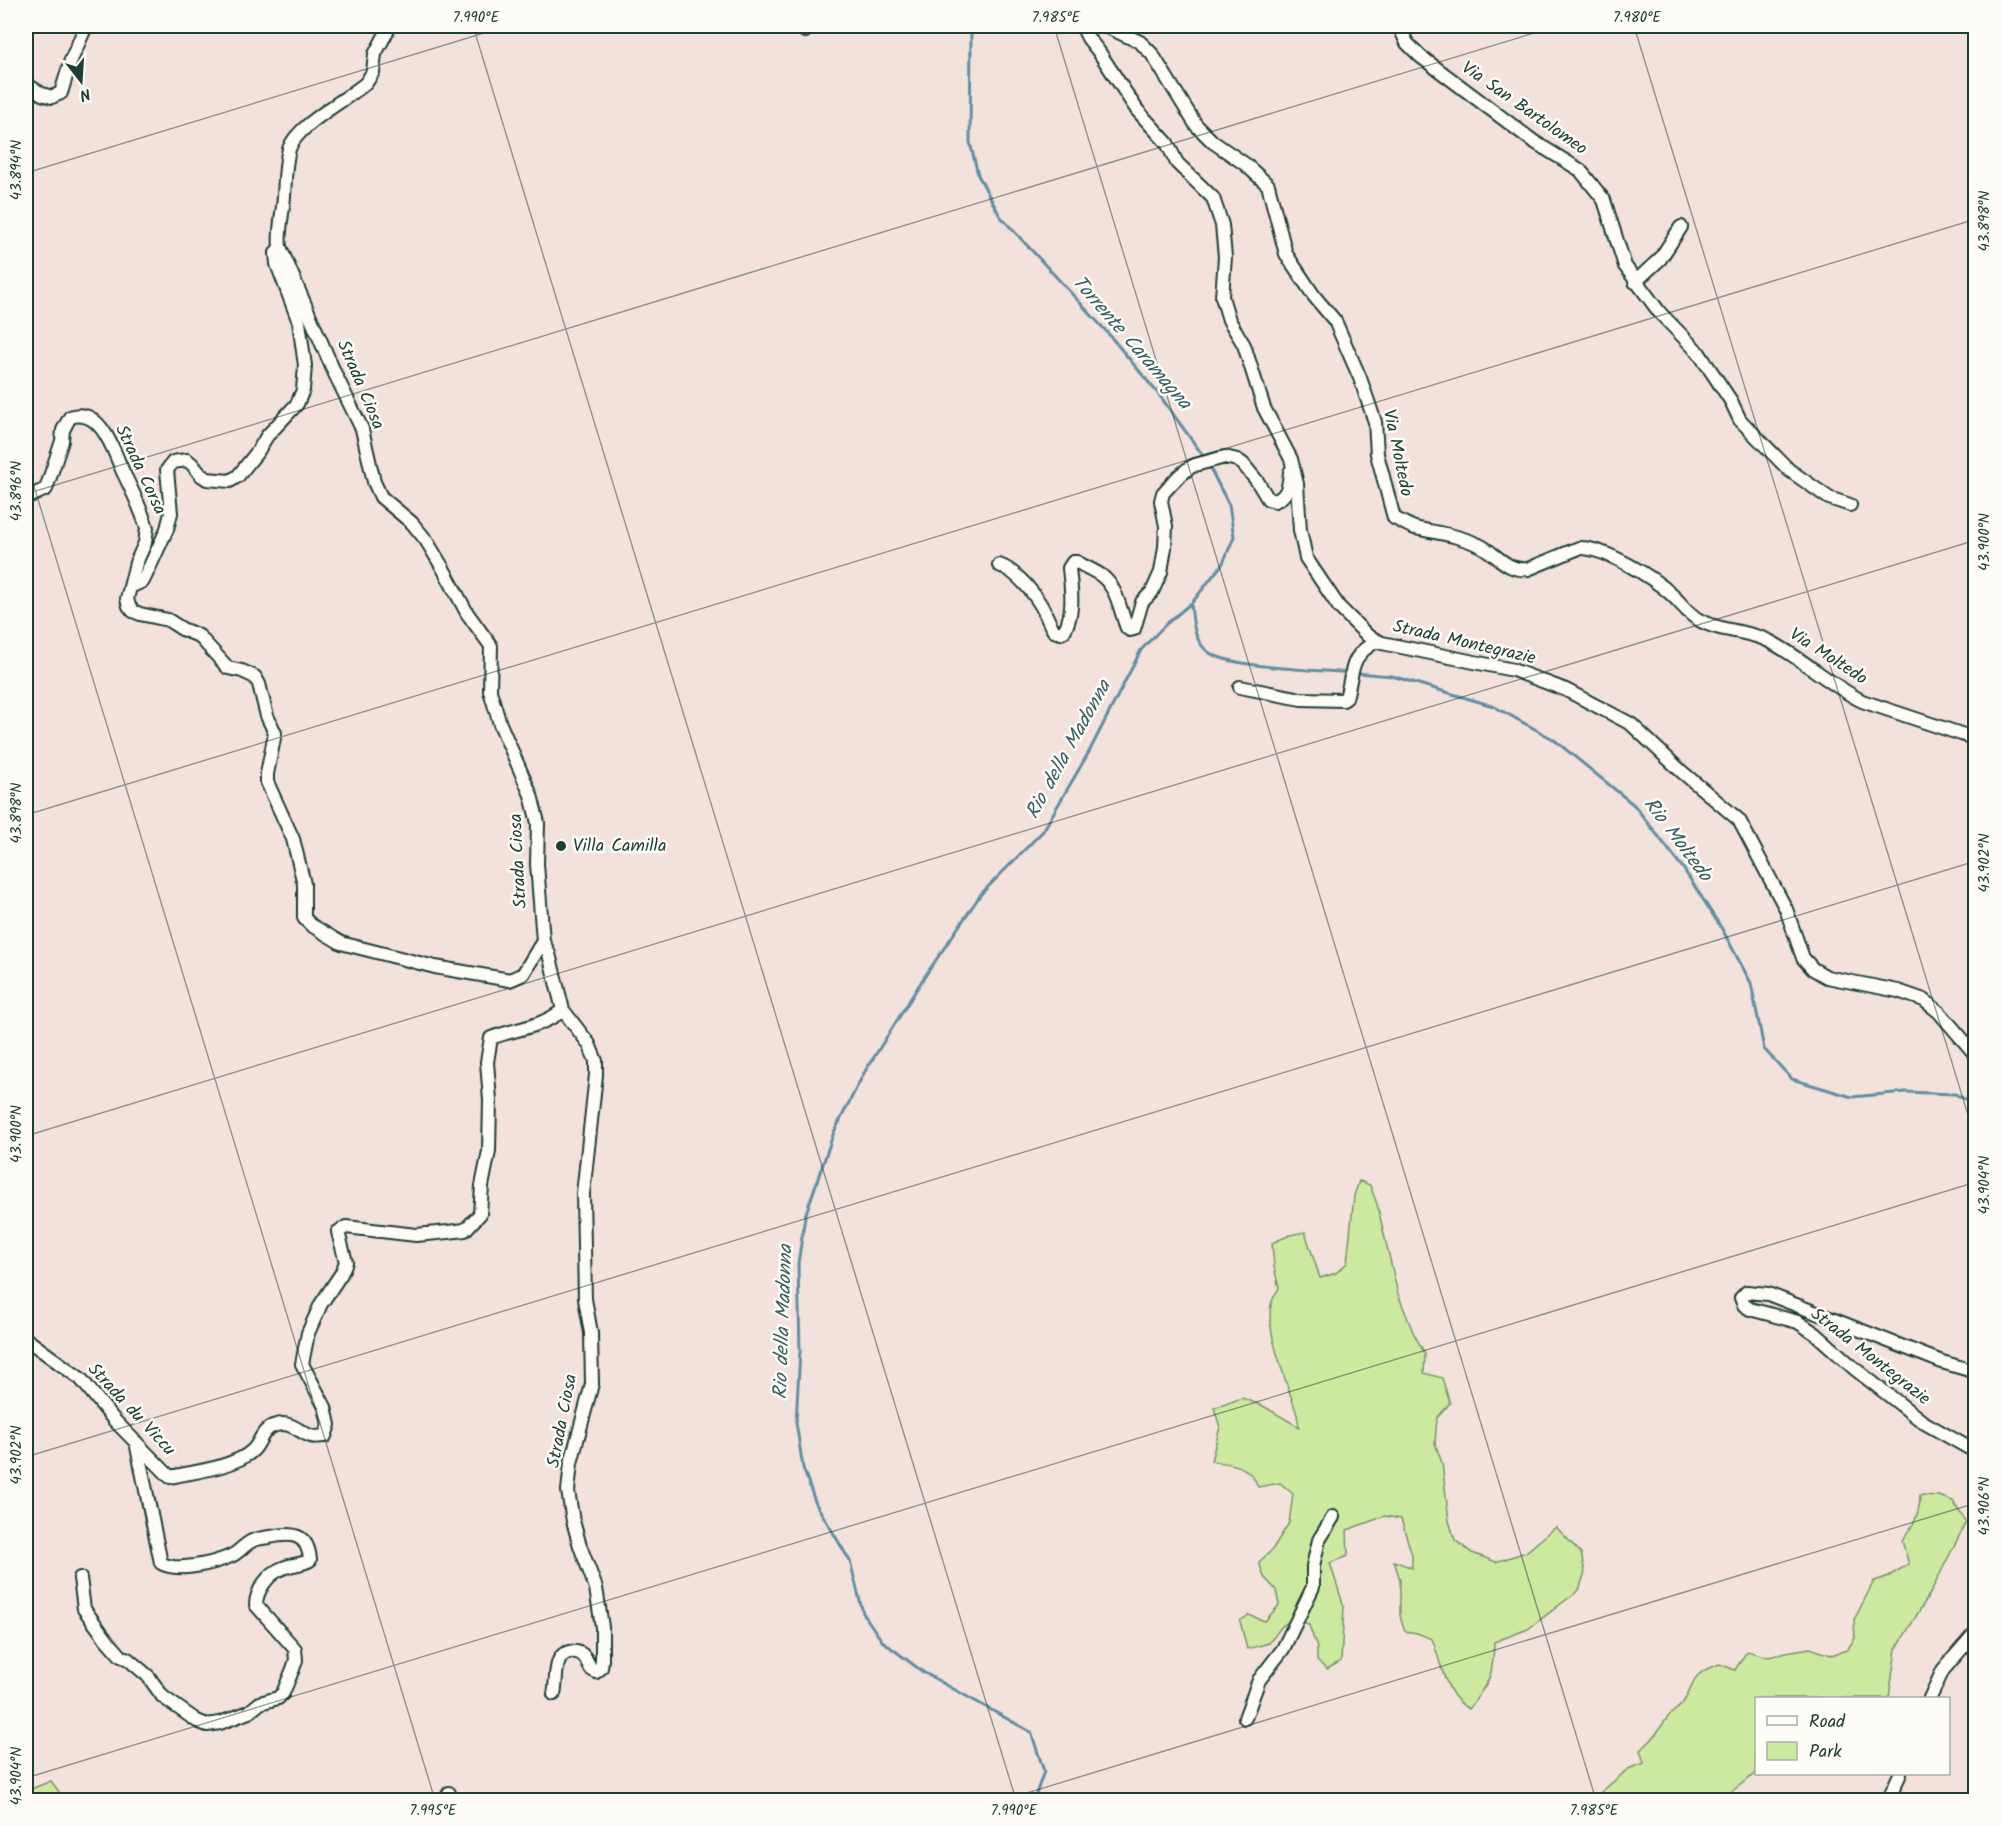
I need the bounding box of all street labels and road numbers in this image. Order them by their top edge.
street label: Via San Bartolomeo [1455,55,1593,163]
street label: Strada Ciosa [328,336,392,434]
street label: Via Moltedo [1374,407,1420,499]
street label: Strada Corsa [106,420,174,520]
street label: Strada Montegrazie [1390,612,1538,674]
street label: Via Moltedo [1783,621,1873,693]
street label: Strada Ciosa [502,813,536,909]
street label: Strada Montegrazie [1804,1301,1936,1413]
street label: Strada du Viccu [80,1357,182,1464]
street label: Strada Ciosa [540,1372,586,1470]

